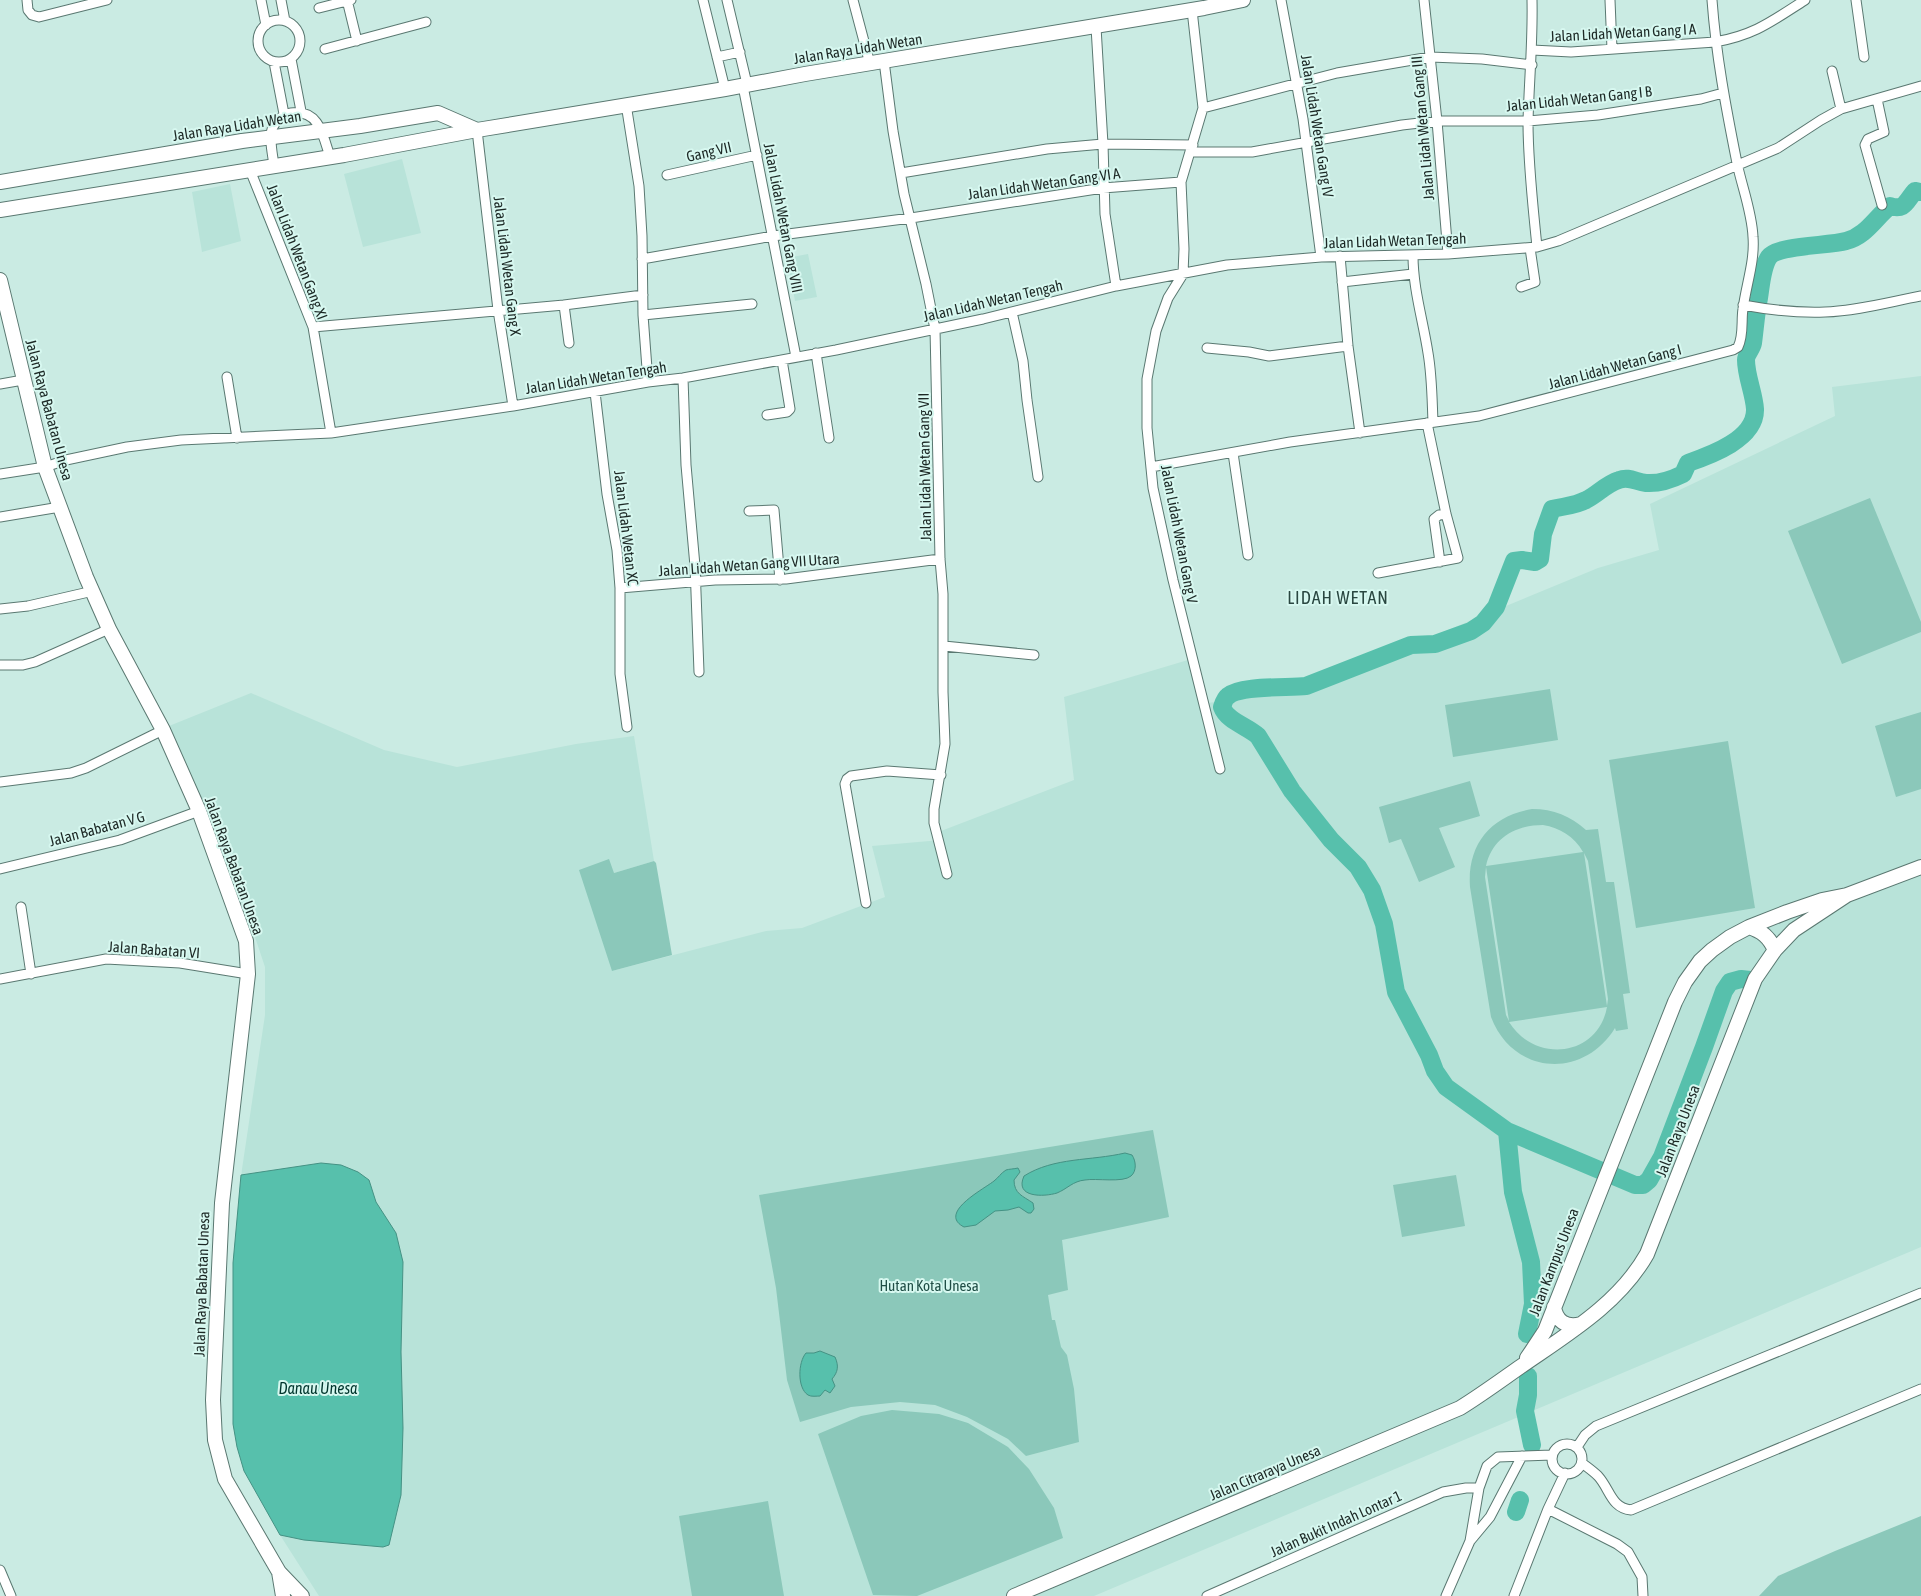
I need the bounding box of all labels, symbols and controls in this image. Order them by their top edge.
street label: Jalan Lidah Wetan Gang I A [1549,20,1697,45]
street label: Jalan Raya Lidah Wetan [792,30,923,67]
street label: Jalan Lidah Wetan Gang IV [1298,53,1337,199]
street label: Jalan Lidah Wetan Gang III [1408,55,1437,201]
street label: Jalan Lidah Wetan Gang I B [1505,82,1653,115]
street label: Jalan Raya Lidah Wetan [171,107,302,144]
street label: Gang VII [685,138,733,165]
street label: Jalan Lidah Wetan Gang VIII [761,142,806,294]
street label: Jalan Lidah Wetan Gang VI A [967,164,1122,203]
street label: Jalan Lidah Wetan Gang XI [264,182,331,322]
street label: Jalan Lidah Wetan Gang X [491,195,524,337]
street label: Jalan Lidah Wetan Tengah [1323,230,1467,251]
street label: Jalan Lidah Wetan Tengah [921,276,1064,325]
street label: Jalan Raya Babatan Unesa [22,337,77,482]
street label: Jalan Lidah Wetan Gang I [1546,341,1683,392]
street label: Jalan Lidah Wetan Tengah [524,358,668,397]
street label: Jalan Lidah Wetan Gang VII [915,393,934,541]
street label: Jalan Lidah Wetan Gang V [1158,463,1201,605]
street label: Jalan Lidah Wetan XC [611,469,642,587]
street label: Jalan Lidah Wetan Gang VII Utara [658,550,840,579]
district label: LIDAH WETAN [1287,587,1389,608]
street label: Jalan Raya Babatan Unesa [202,795,267,937]
street label: Jalan Babatan V G [47,808,147,849]
street label: Jalan Babatan VI [108,938,201,961]
street label: Jalan Raya Unesa [1652,1083,1703,1179]
street label: Jalan Kampus Unesa [1525,1206,1582,1318]
street label: Jalan Raya Babatan Unesa [190,1211,213,1357]
park label: Hutan Kota Unesa [879,1277,979,1294]
water label: Danau Unesa [278,1379,358,1397]
street label: Jalan Citraraya Unesa [1207,1441,1323,1504]
street label: Jalan Bukit Indah Lontar 1 [1268,1487,1404,1560]

